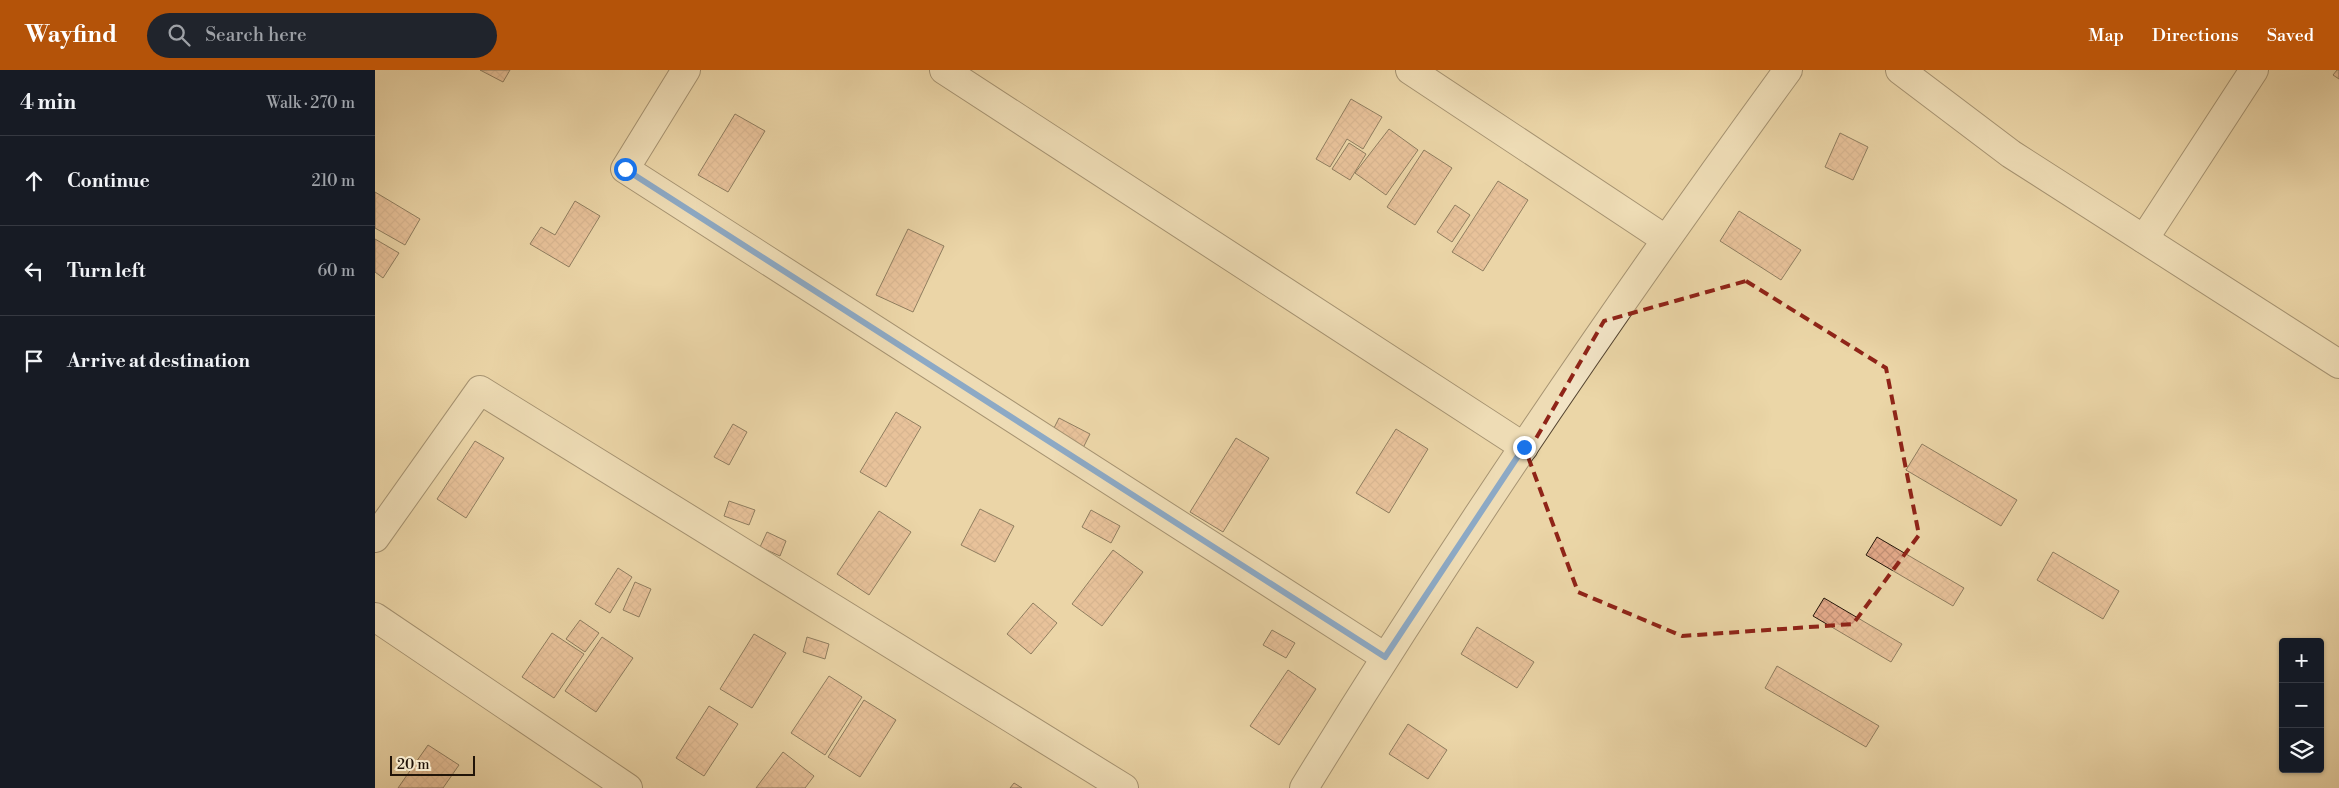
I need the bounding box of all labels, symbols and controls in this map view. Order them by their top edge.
search box [147,13,497,58]
text: Wayfind [25,20,117,50]
icon: search [165,21,193,49]
text: Search here [205,23,307,47]
text: Map [2088,24,2124,47]
text: Directions [2152,24,2239,47]
text: Saved [2267,24,2314,47]
text: 4 min [20,90,76,116]
text: Walk · 270 m [266,93,355,113]
route start [614,158,637,181]
icon: ahead [20,167,48,195]
text: Continue [67,169,150,193]
text: 210 m [311,171,355,191]
icon: left [20,257,48,285]
text: Turn left [67,259,146,283]
text: 60 m [317,261,355,281]
icon: arrive [20,347,48,375]
text: Arrive at destination [67,349,250,373]
route end [1513,436,1536,459]
map controls [2279,638,2324,773]
button: + [2279,638,2324,683]
button: − [2279,683,2324,728]
button: layers [2279,728,2324,773]
scale bar [390,753,475,776]
text: 20 m [397,756,429,774]

